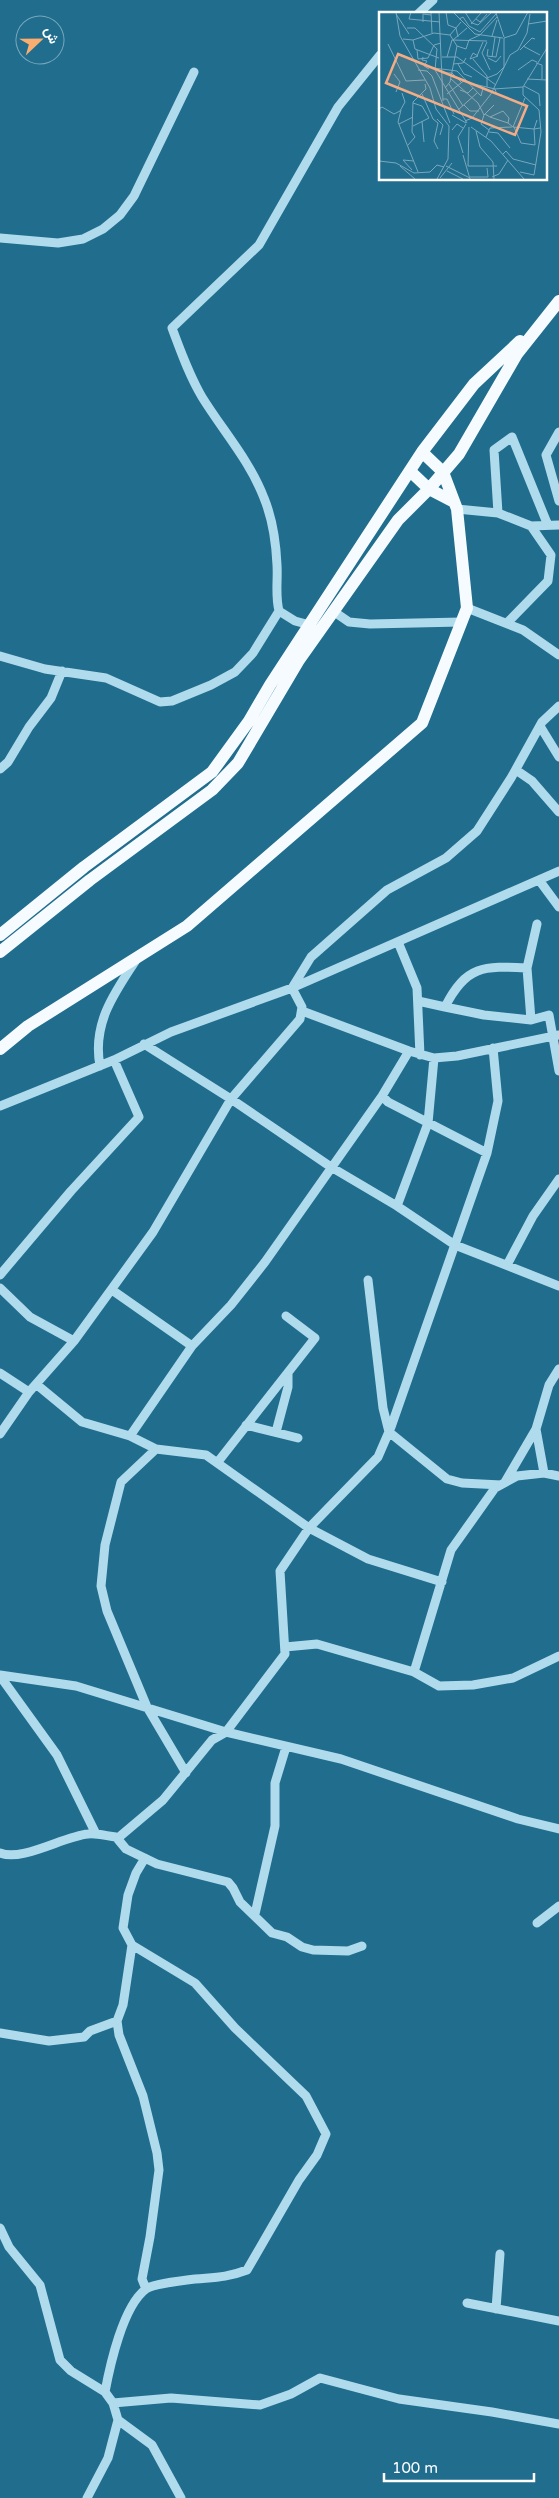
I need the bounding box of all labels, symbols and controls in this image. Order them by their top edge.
inset map [379,12,546,180]
north arrow [15,15,65,65]
text: ش [41,24,63,46]
scale bar [384,2450,534,2482]
text: 100 m [392,2459,438,2477]

